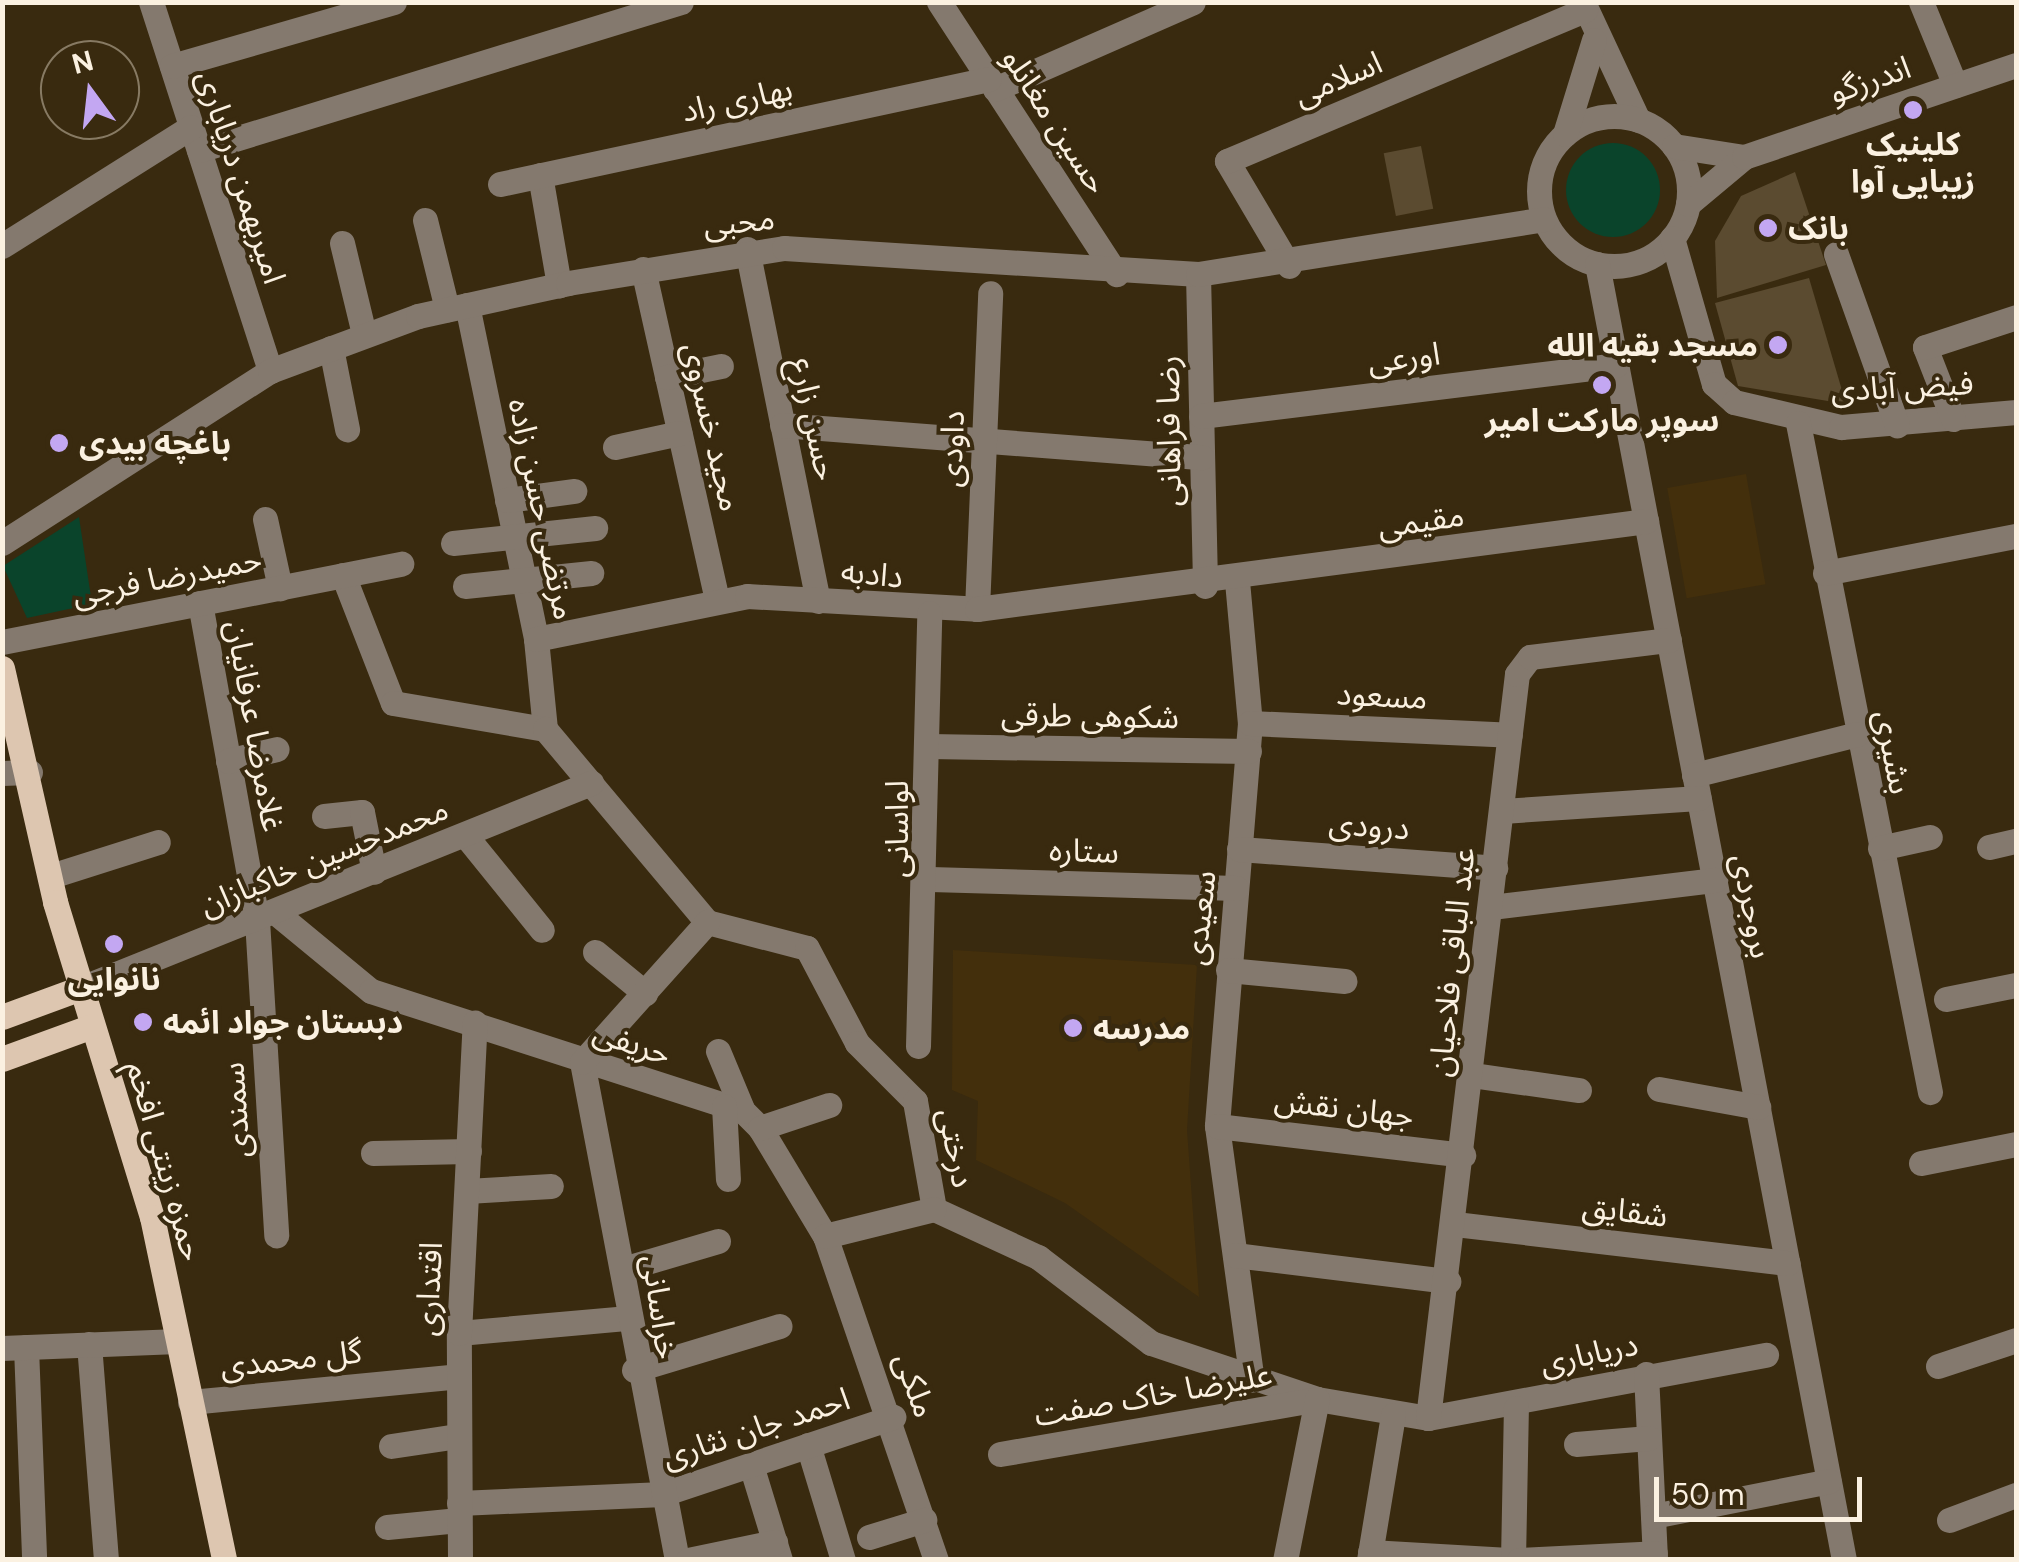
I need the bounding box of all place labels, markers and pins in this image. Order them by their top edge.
marker: کلینیک زیبایی آوا [1902,99,1924,121]
place label: کلینیک زیبایی آوا [1851,126,1975,201]
place label: بانک [1788,209,1849,247]
marker: بانک [1757,217,1779,239]
place label: مسجد بقیه الله [1548,326,1758,364]
marker: مسجد بقیه الله [1767,334,1789,356]
marker: سوپر مارکت امیر [1591,374,1613,396]
place label: سوپر مارکت امیر [1485,401,1719,439]
place label: باغچه بیدی [79,424,231,462]
marker: باغچه بیدی [48,432,70,454]
marker: نانوایی [103,933,125,955]
place label: نانوایی [67,960,161,998]
place label: دبستان جواد ائمه [163,1003,403,1041]
place label: مدرسه [1093,1009,1190,1047]
marker: دبستان جواد ائمه [132,1011,154,1033]
marker: مدرسه [1062,1017,1084,1039]

